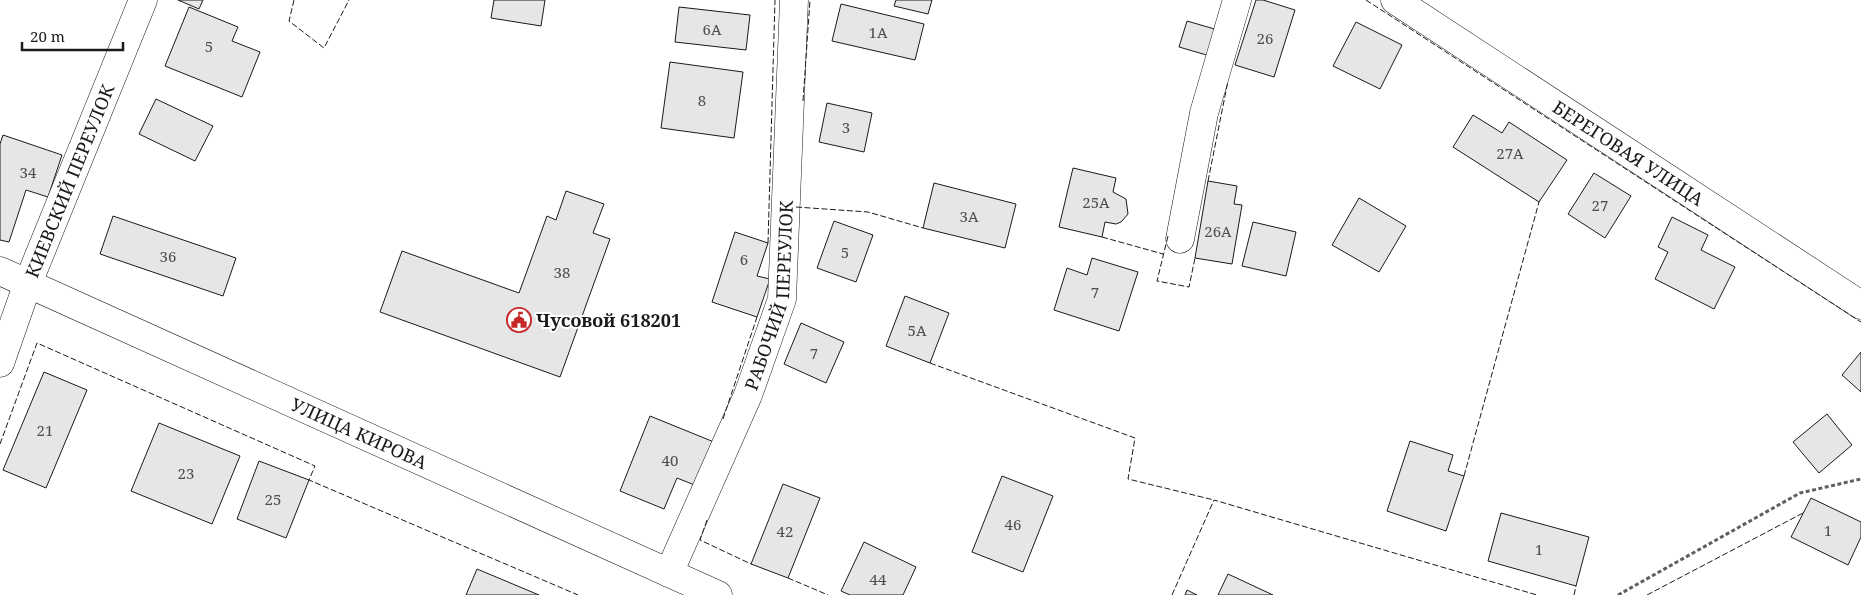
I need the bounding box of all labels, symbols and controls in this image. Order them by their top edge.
house number: 6А [703,19,722,39]
scale bar [22,20,124,52]
house number: 1А [869,22,888,42]
text: 20 m [30,26,65,46]
house number: 26 [1257,28,1273,48]
house number: 5 [205,36,213,56]
street label: КИЕВСКИЙ ПЕРЕУЛОК [20,80,120,281]
house number: 8 [698,90,706,110]
street label: БЕРЕГОВАЯ УЛИЦА [1548,95,1709,211]
house number: 3 [842,117,850,137]
house number: 27А [1496,143,1524,163]
house number: 34 [20,162,37,182]
house number: 25А [1082,192,1110,212]
house number: 27 [1592,195,1608,215]
street label: РАБОЧИЙ ПЕРЕУЛОК [739,200,798,393]
house number: 3А [960,206,979,226]
house number: 26А [1204,221,1232,241]
house number: 5 [841,242,849,262]
house number: 36 [160,246,176,266]
house number: 6 [740,249,748,269]
house number: 38 [554,262,570,282]
house number: 7 [1091,282,1099,302]
public building icon: Чусовой 618201 [506,307,532,333]
place label: Чусовой 618201 [536,308,681,332]
house number: 5А [908,320,927,340]
house number: 7 [810,343,818,363]
street label: УЛИЦА КИРОВА [287,392,431,474]
house number: 21 [37,420,53,440]
house number: 40 [662,450,678,470]
house number: 23 [178,463,194,483]
house number: 25 [265,489,281,509]
house number: 46 [1005,514,1021,534]
house number: 1 [1824,520,1832,540]
house number: 42 [777,521,793,541]
house number: 1 [1535,539,1543,559]
house number: 44 [870,569,887,589]

